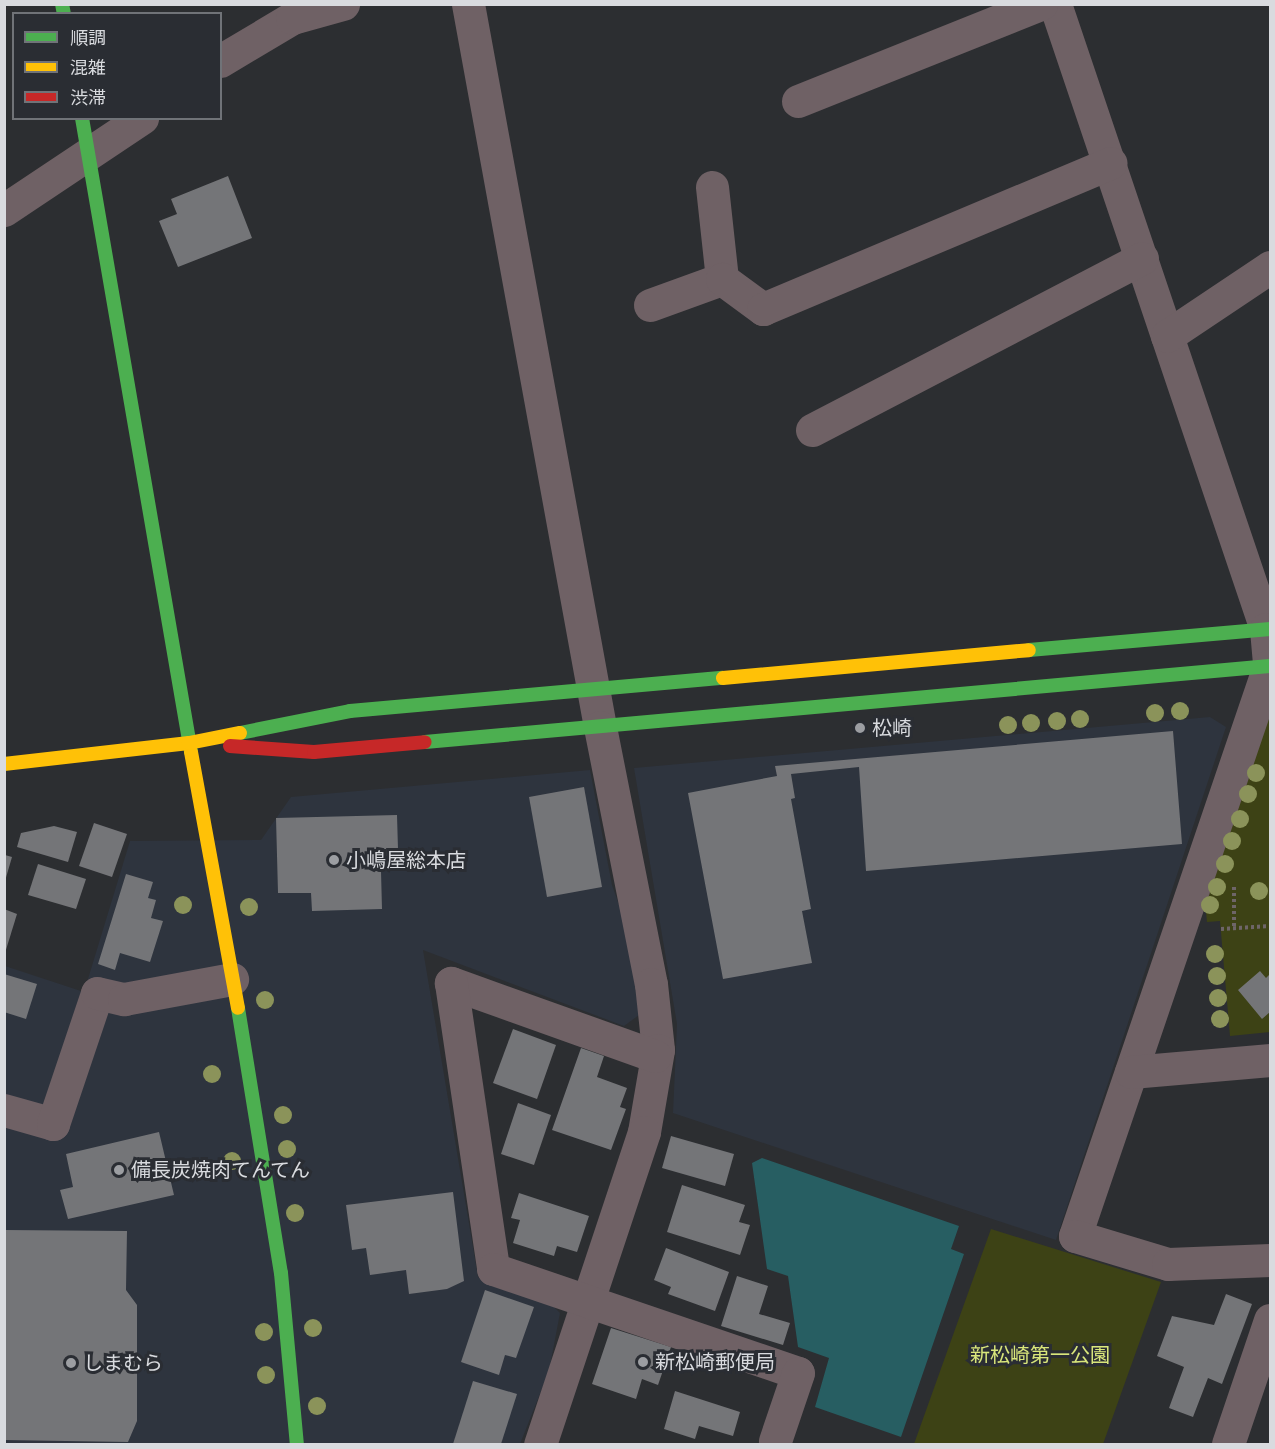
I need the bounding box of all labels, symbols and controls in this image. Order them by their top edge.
legend [12,12,222,120]
text: 順調 [70,25,106,50]
text: 混雑 [70,55,106,80]
text: 渋滞 [70,85,106,110]
place label: 松崎 [872,716,912,740]
marker: 松崎 [853,721,867,735]
place label: 小嶋屋総本店 [346,848,466,872]
marker: 小嶋屋総本店 [327,853,341,867]
place label: 備長炭焼肉てんてん [131,1158,311,1182]
marker: 備長炭焼肉てんてん [112,1163,126,1177]
park label: 新松崎第一公園 [970,1343,1110,1367]
place label: 新松崎郵便局 [655,1350,775,1374]
place label: しまむら [83,1351,163,1375]
marker: 新松崎郵便局 [636,1355,650,1369]
marker: しまむら [64,1356,78,1370]

